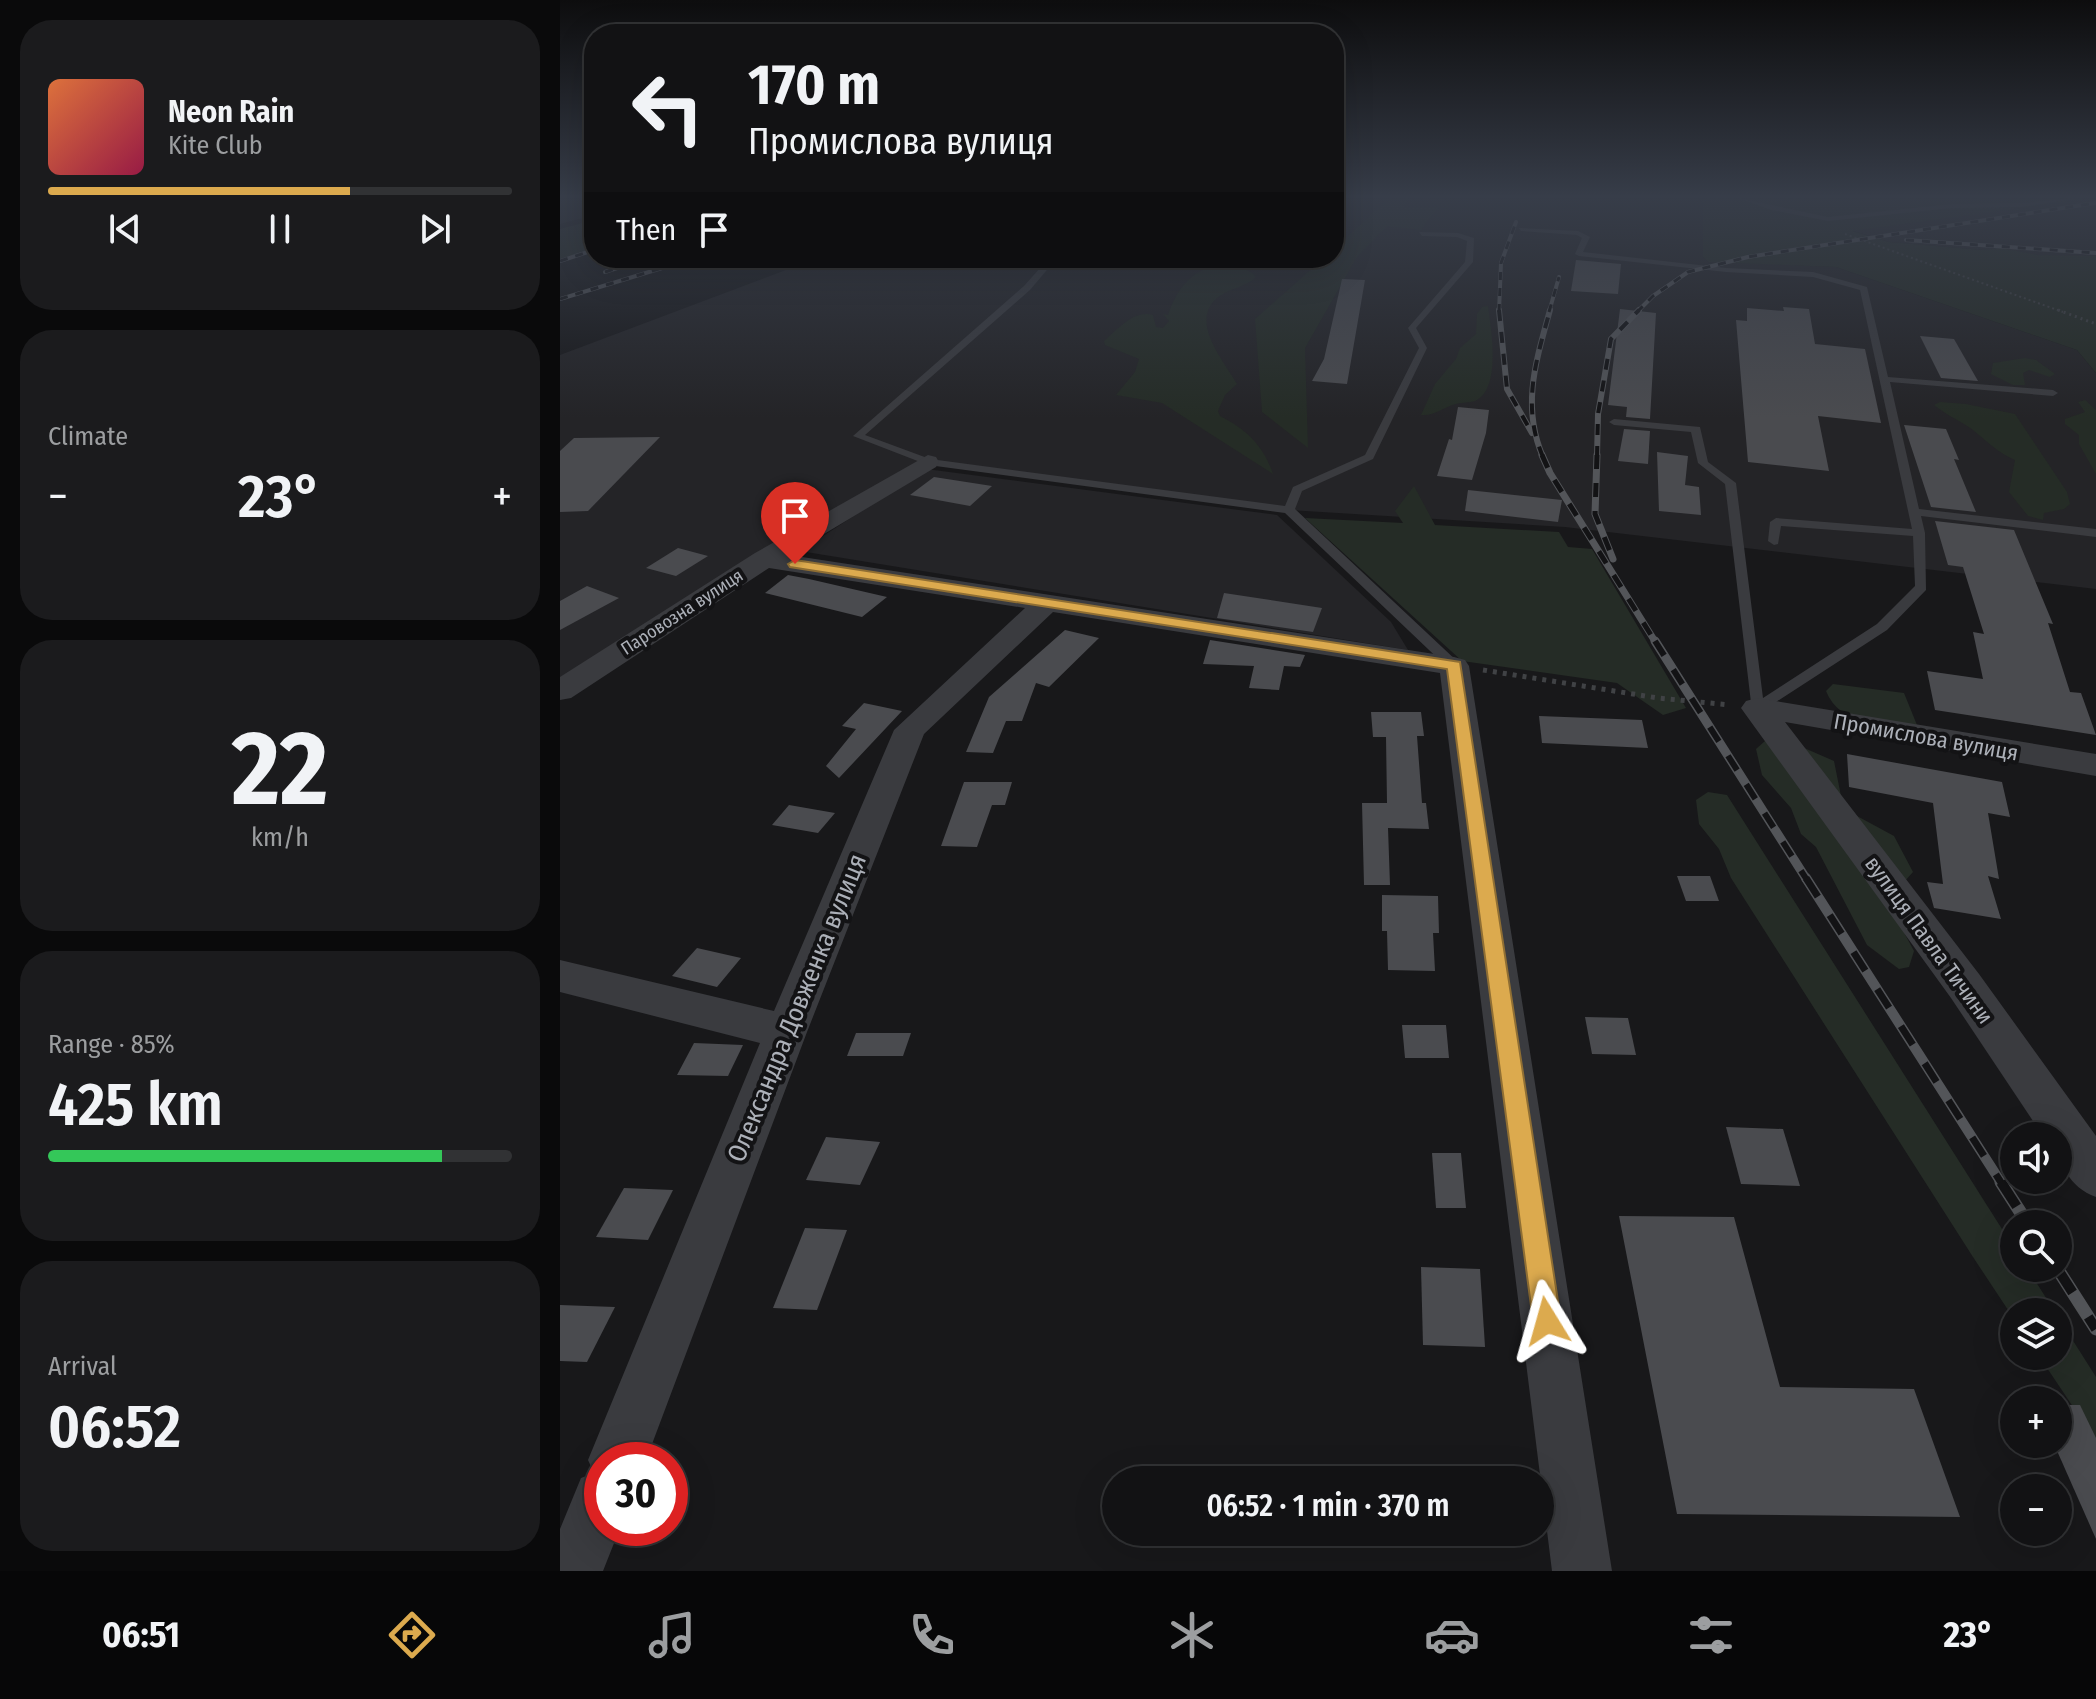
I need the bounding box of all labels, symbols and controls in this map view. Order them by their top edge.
text: 170 m [748,52,880,119]
icon: left [616,56,720,160]
text: Neon Rain [168,94,294,130]
text: Промислова вулиця [748,120,1054,164]
text: Kite Club [168,130,263,161]
icon: previous [103,207,147,251]
icon: pause [258,207,302,251]
icon: next [413,207,457,251]
icon: arrive [692,208,736,252]
text: Then [616,212,676,248]
text: Climate [48,421,128,452]
text: 23° [238,461,322,533]
text: − [48,470,68,523]
text: + [492,470,512,523]
pin [761,482,829,564]
icon: arrive [773,494,817,538]
street label: Паровозна вулиця [617,564,747,660]
text: 22 [232,707,328,832]
street label: Промислова вулиця [1832,707,2020,767]
text: km/h [251,822,309,853]
street label: Олександра Довженка вулиця [721,849,873,1167]
street label: вулиця Павла Тичини [1859,851,1999,1029]
text: Range · 85% [48,1029,175,1060]
text: 425 km [48,1069,223,1141]
map controls [2000,1122,2072,1546]
button: sound [2000,1122,2072,1194]
button: search [2000,1210,2072,1282]
position arrow [1505,1279,1589,1363]
button: layers [2000,1298,2072,1370]
text: Arrival [48,1351,117,1382]
button: + [2000,1386,2072,1458]
text: 06:52 [48,1391,181,1463]
speed limit sign: 30 [584,1442,688,1546]
button: − [2000,1474,2072,1546]
text: 06:52 · 1 min · 370 m [1206,1488,1450,1524]
icon: directions [384,1607,440,1663]
icon: music [644,1607,700,1663]
icon: phone [904,1607,960,1663]
icon: climate [1164,1607,1220,1663]
icon: car [1424,1607,1480,1663]
icon: filters [1683,1607,1739,1663]
text: 06:51 [102,1613,180,1657]
text: 23° [1943,1613,1994,1657]

